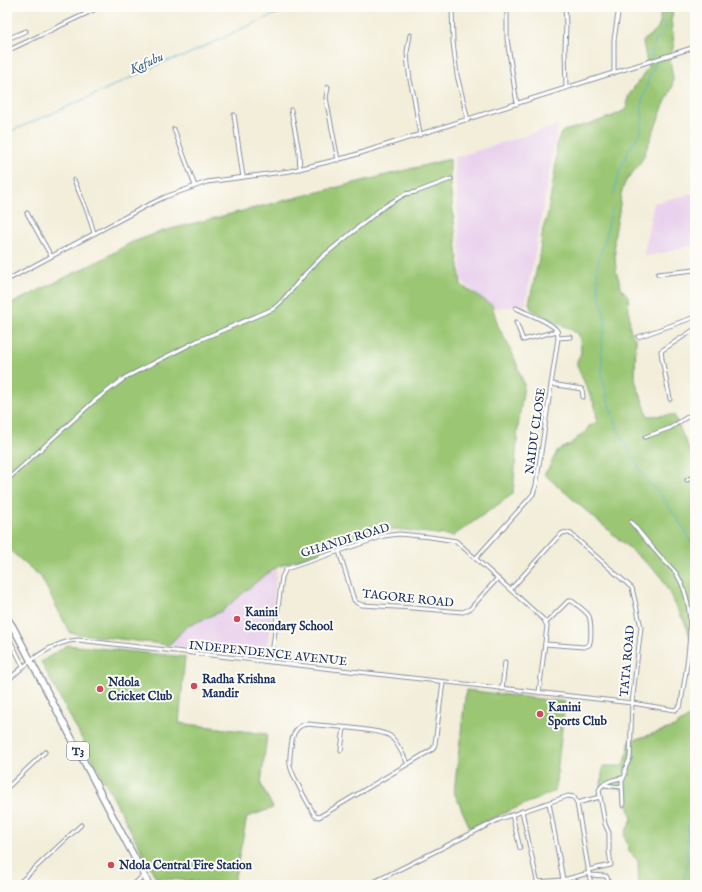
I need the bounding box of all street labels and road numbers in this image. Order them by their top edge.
street label: NAIDU CLOSE [522,387,549,475]
street label: GHANDI ROAD [299,520,392,561]
street label: TAGORE ROAD [361,586,455,611]
street label: TATA ROAD [617,624,638,697]
street label: INDEPENDENCE AVENUE [188,638,348,669]
road number: T3 [67,742,89,760]

